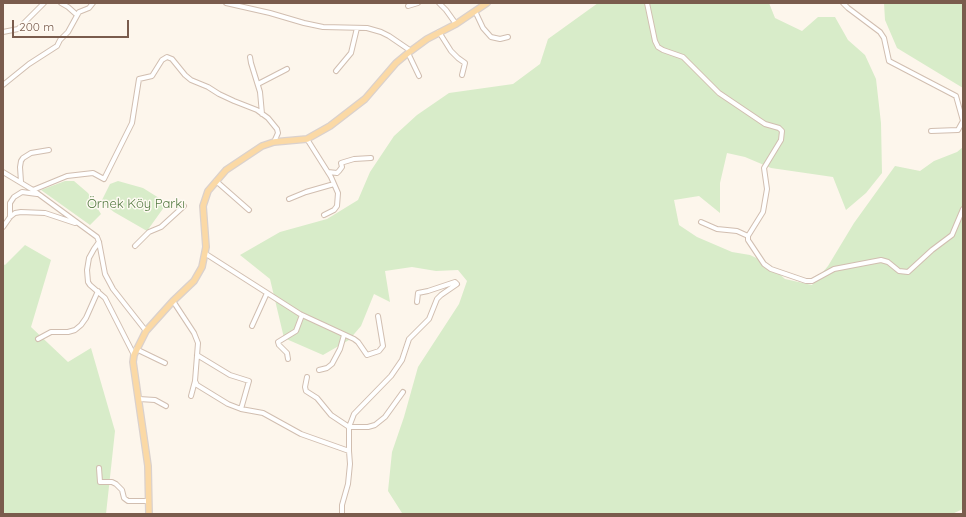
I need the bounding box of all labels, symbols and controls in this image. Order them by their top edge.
scale bar [14,12,131,38]
text: 200 m [19,19,54,34]
park label: Örnek Köy Parkı [87,196,185,212]

